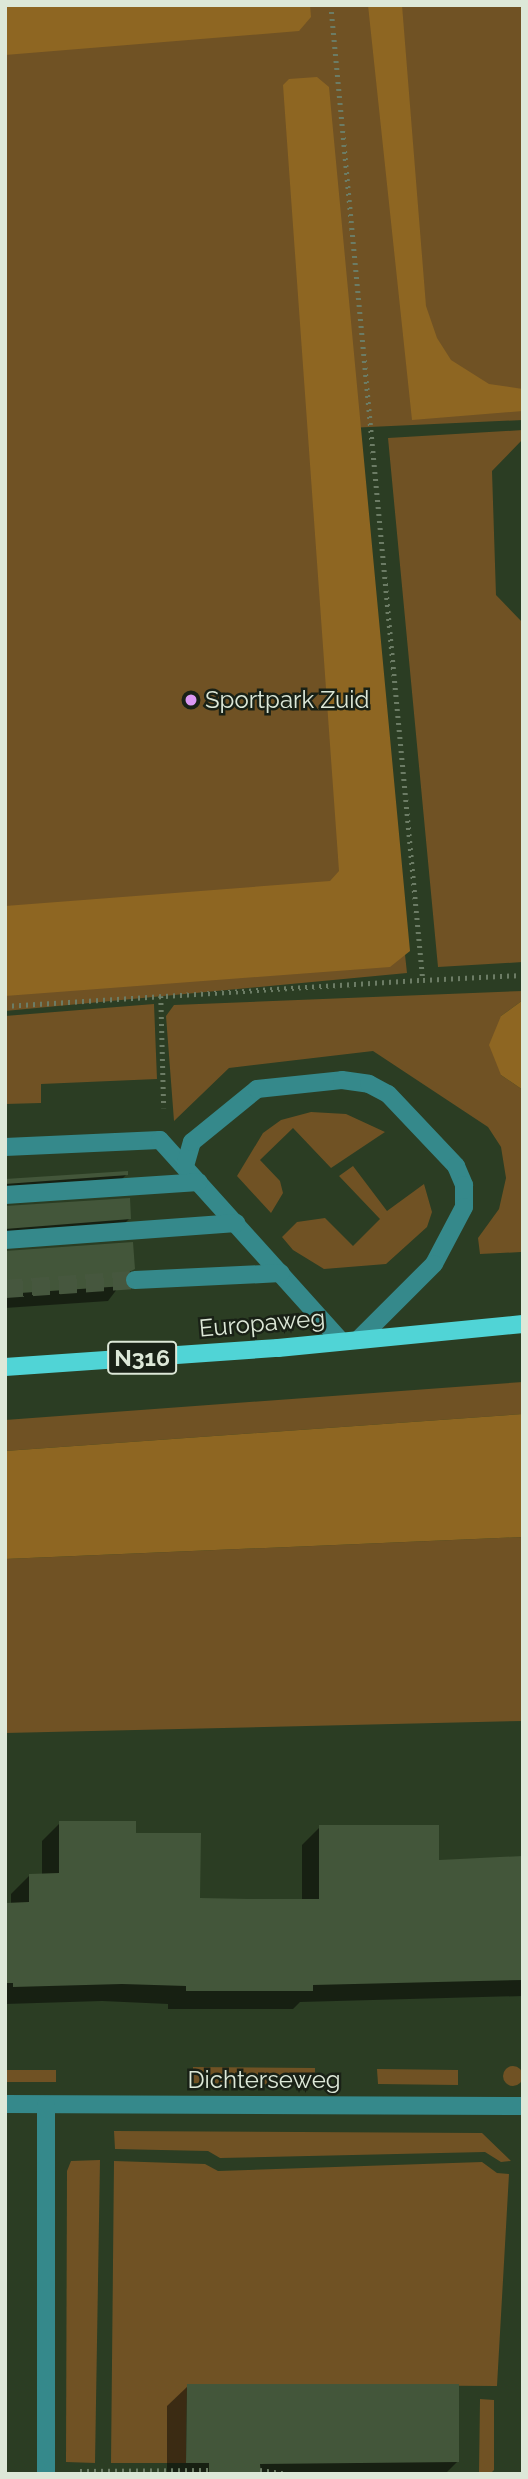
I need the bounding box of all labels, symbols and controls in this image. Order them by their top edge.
place label: Sportpark Zuid [205,686,369,714]
marker: Sportpark Zuid [183,692,199,708]
street label: Europaweg [198,1303,326,1343]
road number: N316 [107,1338,177,1378]
street label: Dichterseweg [187,2066,341,2094]

